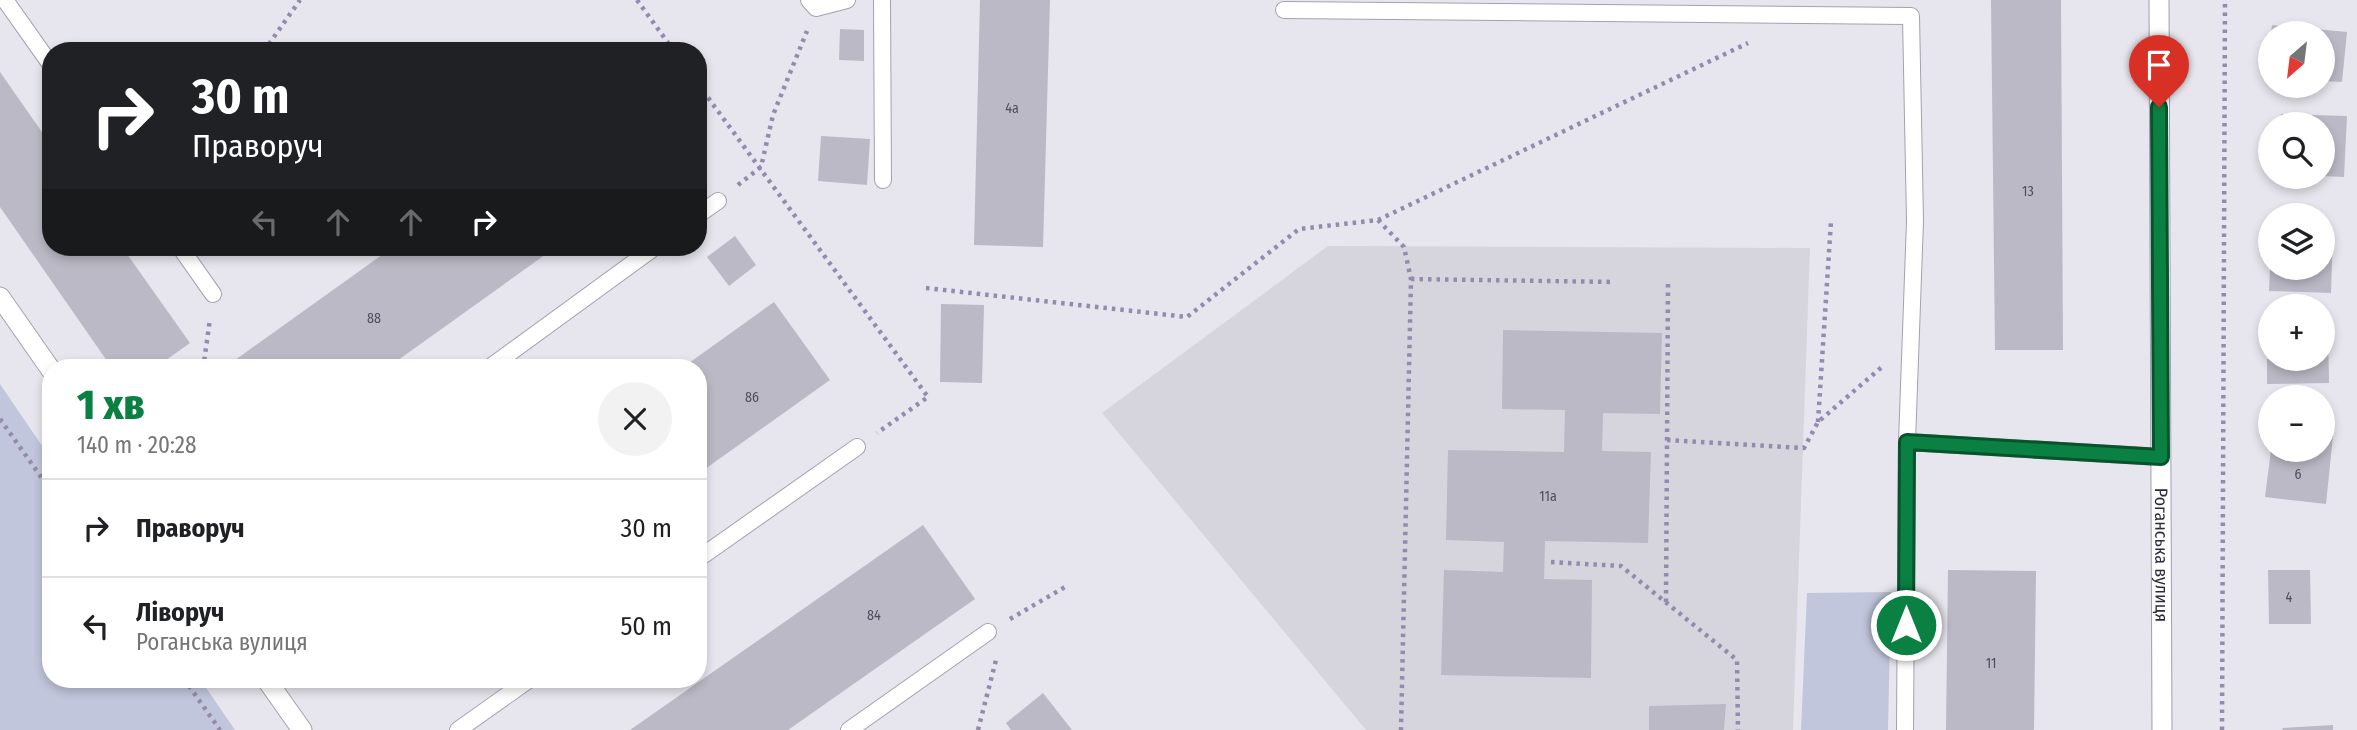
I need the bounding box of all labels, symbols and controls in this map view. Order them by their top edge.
north arrow [2258,21,2334,98]
map controls [2258,21,2335,462]
pin [2129,35,2189,107]
icon: arrive [2140,46,2178,84]
text: 30 m [192,67,290,126]
icon: right [77,70,168,161]
house number: 4а [1005,100,1019,117]
button: search [2258,112,2335,189]
text: Праворуч [192,127,324,165]
house number: 13 [2022,183,2034,200]
icon: left [246,203,284,241]
icon: ahead [319,203,357,241]
icon: ahead [392,203,430,241]
icon: right [465,203,503,241]
button: layers [2258,203,2335,280]
button: + [2258,294,2335,371]
house number: 88 [367,310,381,327]
text: 1 хв [77,380,145,430]
button: close [598,382,672,456]
button: − [2258,385,2335,462]
house number: 86 [745,389,759,406]
text: 140 m · 20:28 [77,431,197,459]
house number: 6 [2295,466,2302,483]
house number: 11а [1539,488,1557,505]
street label: Роганська вулиця [2150,488,2173,622]
icon: right [77,509,115,547]
text: Праворуч [136,513,245,544]
text: 30 m [621,513,672,544]
position arrow [1869,588,1943,662]
house number: 4 [2286,589,2293,606]
text: Ліворуч [136,597,224,628]
icon: left [77,607,115,645]
house number: 84 [867,607,881,624]
text: 50 m [620,611,672,642]
text: Роганська вулиця [136,628,308,656]
house number: 11 [1986,655,1996,672]

